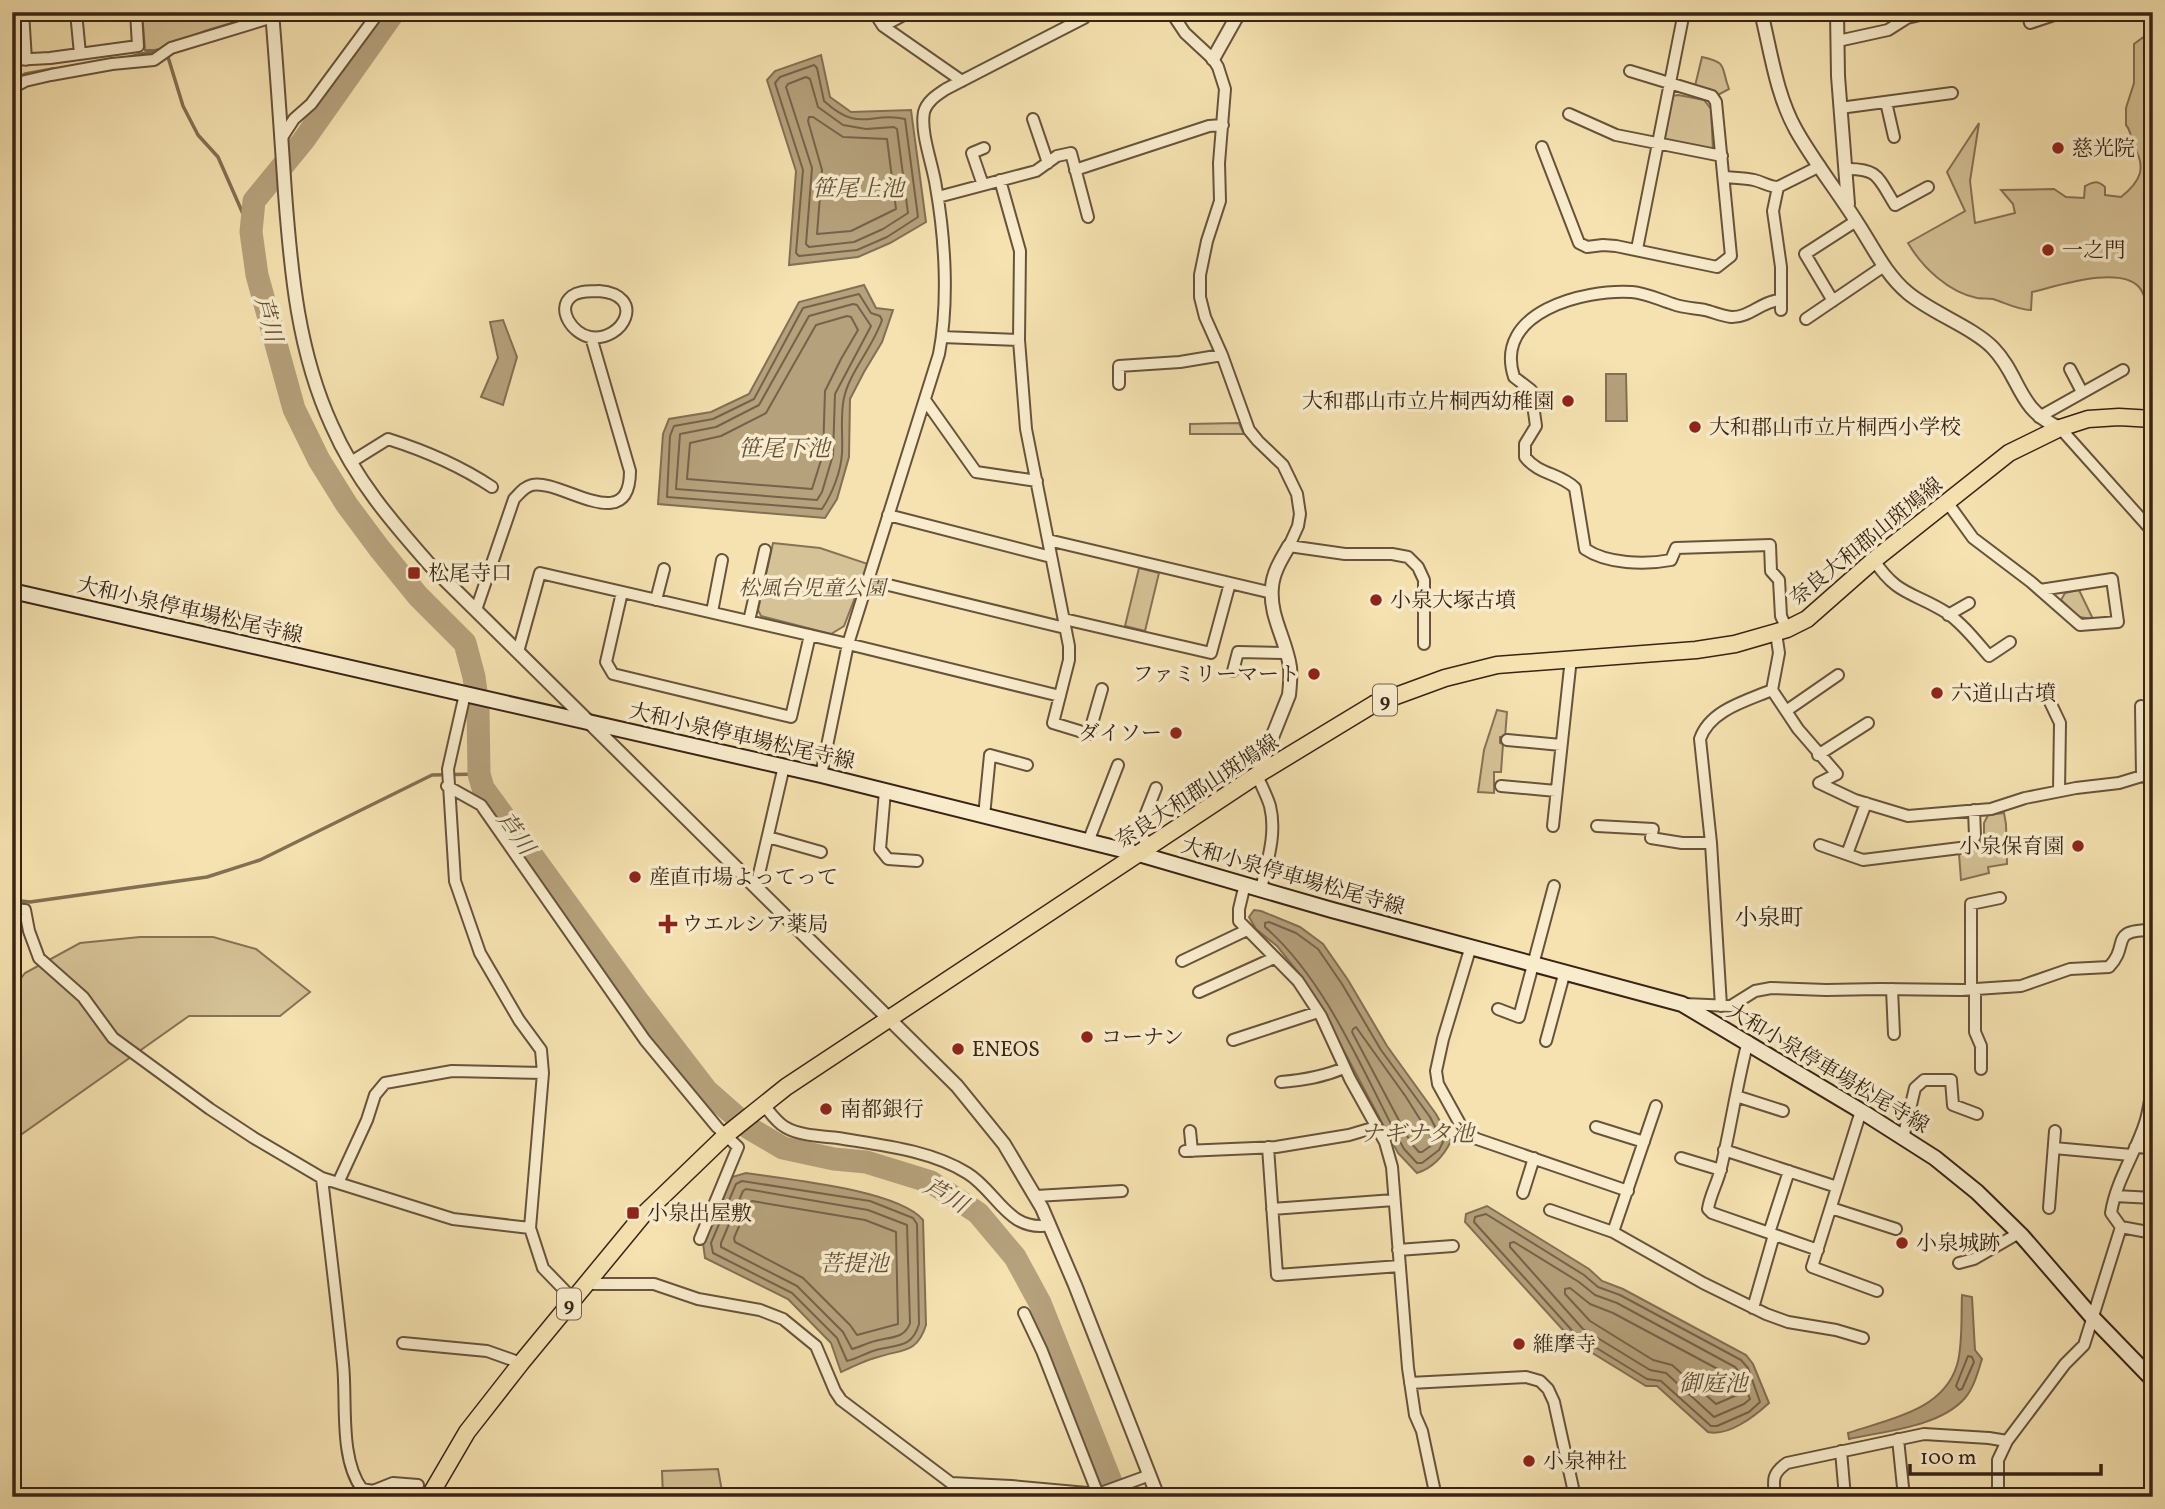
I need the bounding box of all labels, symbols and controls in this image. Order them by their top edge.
place label: 慈光院 [2072,135,2135,164]
marker: 慈光院 [2050,140,2066,156]
water label: 笹尾上池 [812,174,907,206]
place label: 一之門 [2062,237,2125,266]
marker: 一之門 [2040,242,2056,258]
water label: 芦川 [246,293,289,349]
place label: 大和郡山市立片桐西幼稚園 [1302,388,1554,417]
marker: 大和郡山市立片桐西幼稚園 [1560,393,1576,409]
place label: 大和郡山市立片桐西小学校 [1709,414,1961,443]
marker: 大和郡山市立片桐西小学校 [1687,419,1703,435]
water label: 笹尾下池 [738,434,833,466]
street label: 奈良大和郡山斑鳩線 [1784,471,1950,613]
place label: 松尾寺口 [428,560,512,589]
marker: 松尾寺口 [406,565,422,581]
street label: 大和小泉停車場松尾寺線 [74,571,305,652]
park label: 松風台児童公園 [739,575,888,604]
place label: 小泉大塚古墳 [1390,587,1516,616]
marker: 小泉大塚古墳 [1368,592,1384,608]
place label: ファミリーマート [1132,661,1300,690]
marker: ファミリーマート [1306,666,1322,682]
place label: 六道山古墳 [1951,680,2056,709]
road number: 9 [1373,684,1397,716]
marker: 六道山古墳 [1929,685,1945,701]
street label: 大和小泉停車場松尾寺線 [626,697,857,778]
place label: ダイソー [1078,720,1162,749]
marker: ダイソー [1168,725,1184,741]
street label: 奈良大和郡山斑鳩線 [1111,729,1285,856]
water label: 芦川 [488,806,543,865]
street label: 大和小泉停車場松尾寺線 [1178,832,1408,923]
place label: 小泉保育園 [1959,833,2064,862]
marker: 小泉保育園 [2070,838,2086,854]
place label: 産直市場よってって [649,864,838,893]
marker: 産直市場よってって [627,869,643,885]
district label: 小泉町 [1735,903,1804,935]
place label: ウエルシア薬局 [682,911,828,940]
marker: ウエルシア薬局 [660,916,676,932]
street label: 大和小泉停車場松尾寺線 [1721,997,1934,1141]
place label: コーナン [1101,1024,1184,1053]
marker: コーナン [1079,1029,1095,1045]
place label: ENEOS [972,1036,1040,1065]
marker: ENEOS [950,1041,966,1057]
place label: 南都銀行 [840,1096,924,1125]
marker: 南都銀行 [818,1101,834,1117]
water label: ナギナタ池 [1360,1119,1477,1151]
water label: 芦川 [917,1171,976,1224]
place label: 小泉出屋敷 [647,1200,752,1229]
marker: 小泉出屋敷 [625,1205,641,1221]
place label: 小泉城跡 [1916,1230,2000,1259]
marker: 小泉城跡 [1894,1235,1910,1251]
water label: 菩提池 [820,1249,892,1281]
road number: 9 [557,1288,581,1320]
place label: 維摩寺 [1533,1331,1596,1360]
marker: 維摩寺 [1511,1336,1527,1352]
water label: 御庭池 [1679,1369,1751,1401]
scale bar [1910,1432,2100,1476]
text: 100 m [1920,1444,1977,1473]
place label: 小泉神社 [1543,1448,1627,1477]
marker: 小泉神社 [1521,1453,1537,1469]

